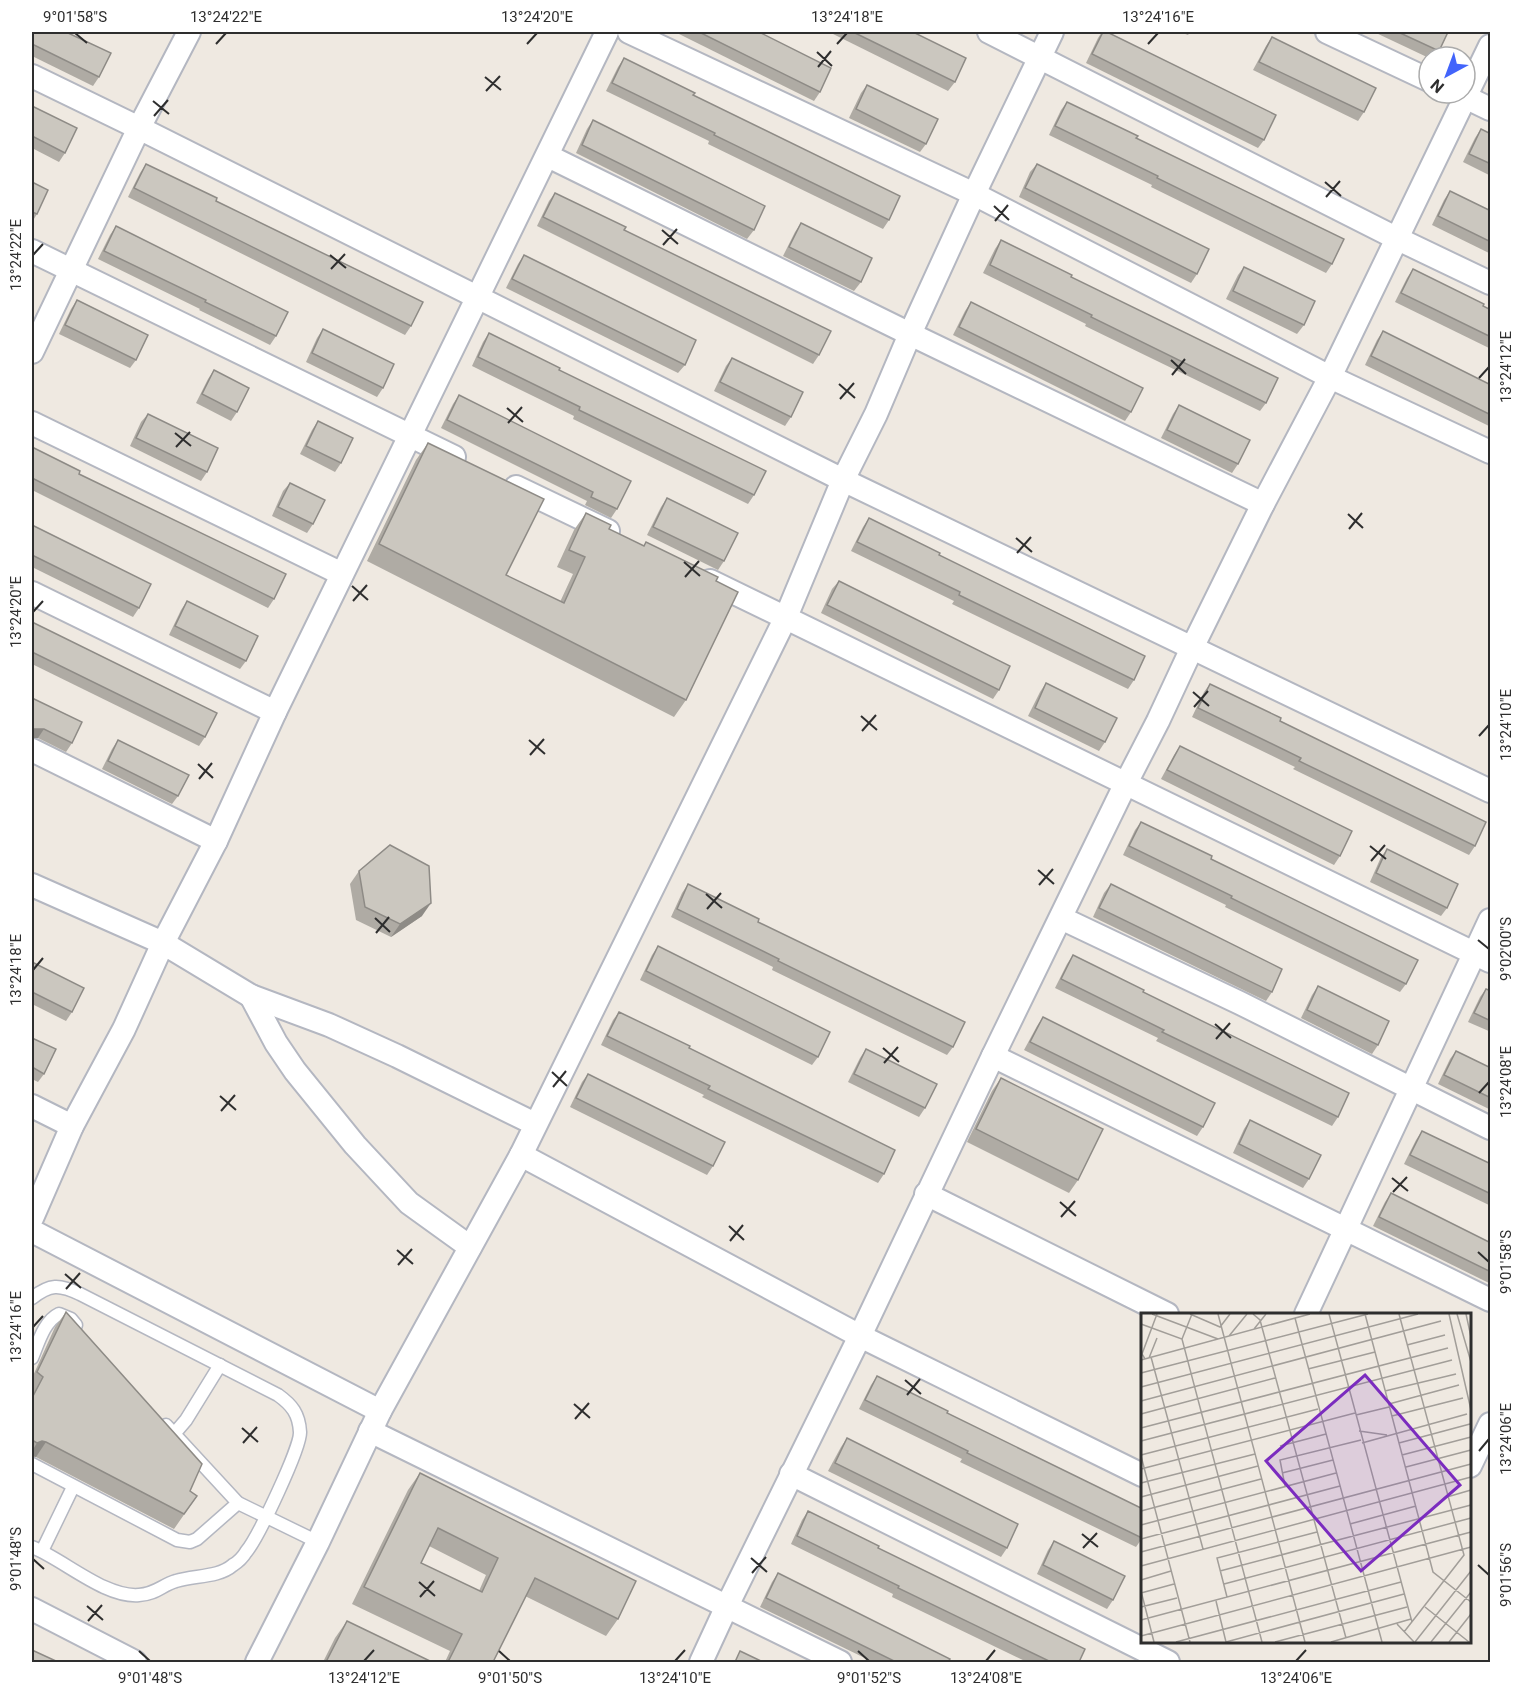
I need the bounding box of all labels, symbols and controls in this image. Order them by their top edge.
text: 9°01'58"S [43,8,107,26]
text: 13°24'22"E [190,8,263,26]
text: 13°24'20"E [501,8,574,26]
text: 13°24'18"E [811,8,884,26]
text: 13°24'16"E [1122,8,1195,26]
north arrow [1417,45,1477,105]
text: N [1427,75,1448,97]
text: 13°24'22"E [7,218,25,291]
text: 13°24'12"E [1497,330,1515,403]
text: 13°24'20"E [7,575,25,648]
text: 13°24'10"E [1497,688,1515,761]
text: 9°02'00"S [1497,917,1515,981]
text: 13°24'18"E [7,933,25,1006]
text: 13°24'08"E [1497,1045,1515,1118]
text: 9°01'58"S [1497,1230,1515,1294]
text: 13°24'16"E [7,1290,25,1363]
inset map [1141,1313,1471,1643]
text: 13°24'06"E [1497,1402,1515,1475]
text: 9°01'48"S [7,1527,25,1591]
text: 9°01'56"S [1497,1543,1515,1607]
text: 9°01'48"S [118,1669,182,1687]
text: 13°24'12"E [328,1669,401,1687]
text: 9°01'50"S [478,1669,542,1687]
text: 13°24'10"E [639,1669,712,1687]
text: 9°01'52"S [837,1669,901,1687]
text: 13°24'08"E [950,1669,1023,1687]
text: 13°24'06"E [1260,1669,1333,1687]

